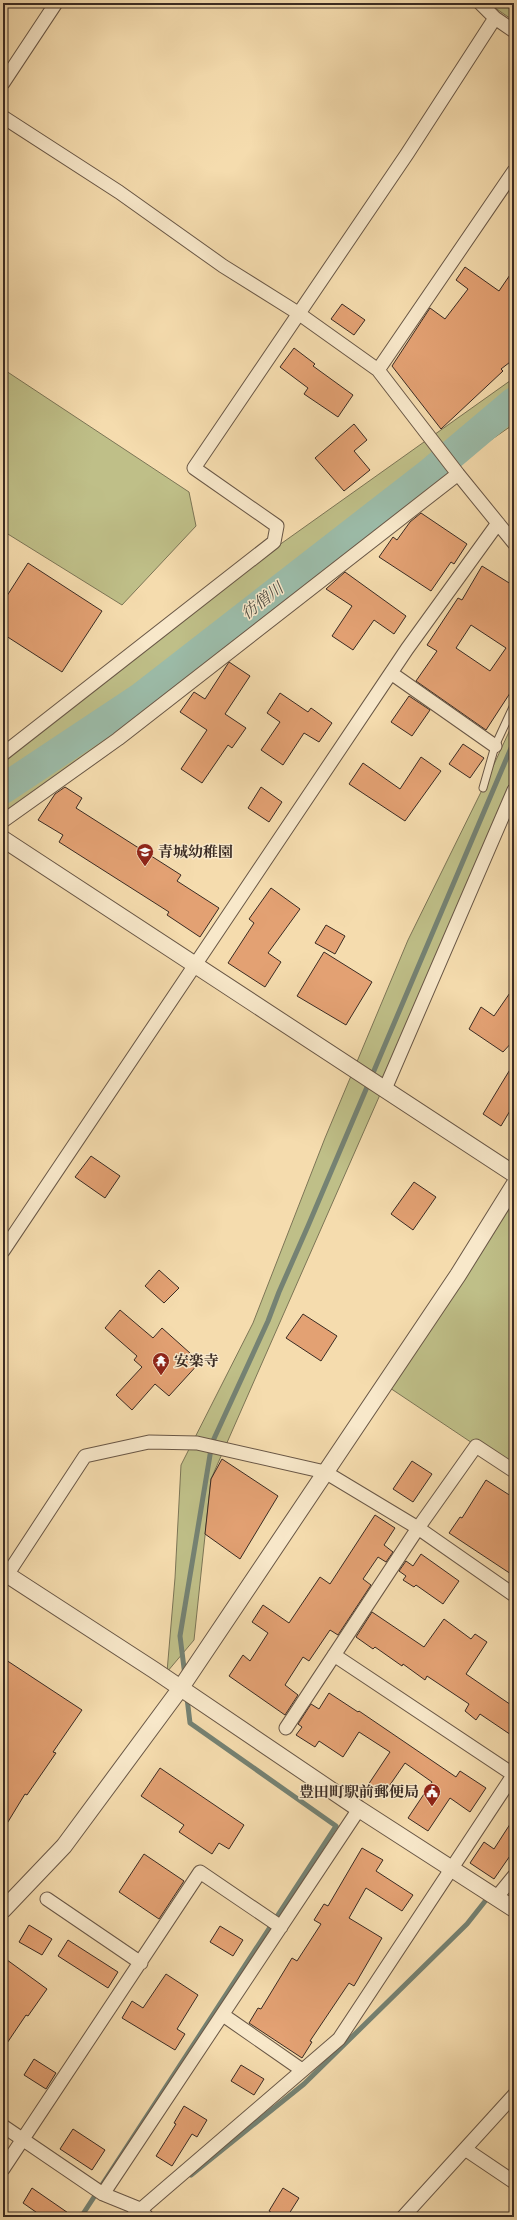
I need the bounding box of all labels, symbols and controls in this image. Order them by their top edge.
water label: 彷僧川 [238,578,290,625]
school or university icon: 青城幼稚園 [135,842,155,867]
place label: 青城幼稚園 [158,843,233,862]
temple icon: 安楽寺 [151,1351,171,1376]
place label: 安楽寺 [174,1352,219,1371]
public building icon: 豊田町駅前郵便局 [422,1782,442,1807]
place label: 豊田町駅前郵便局 [299,1783,419,1802]

